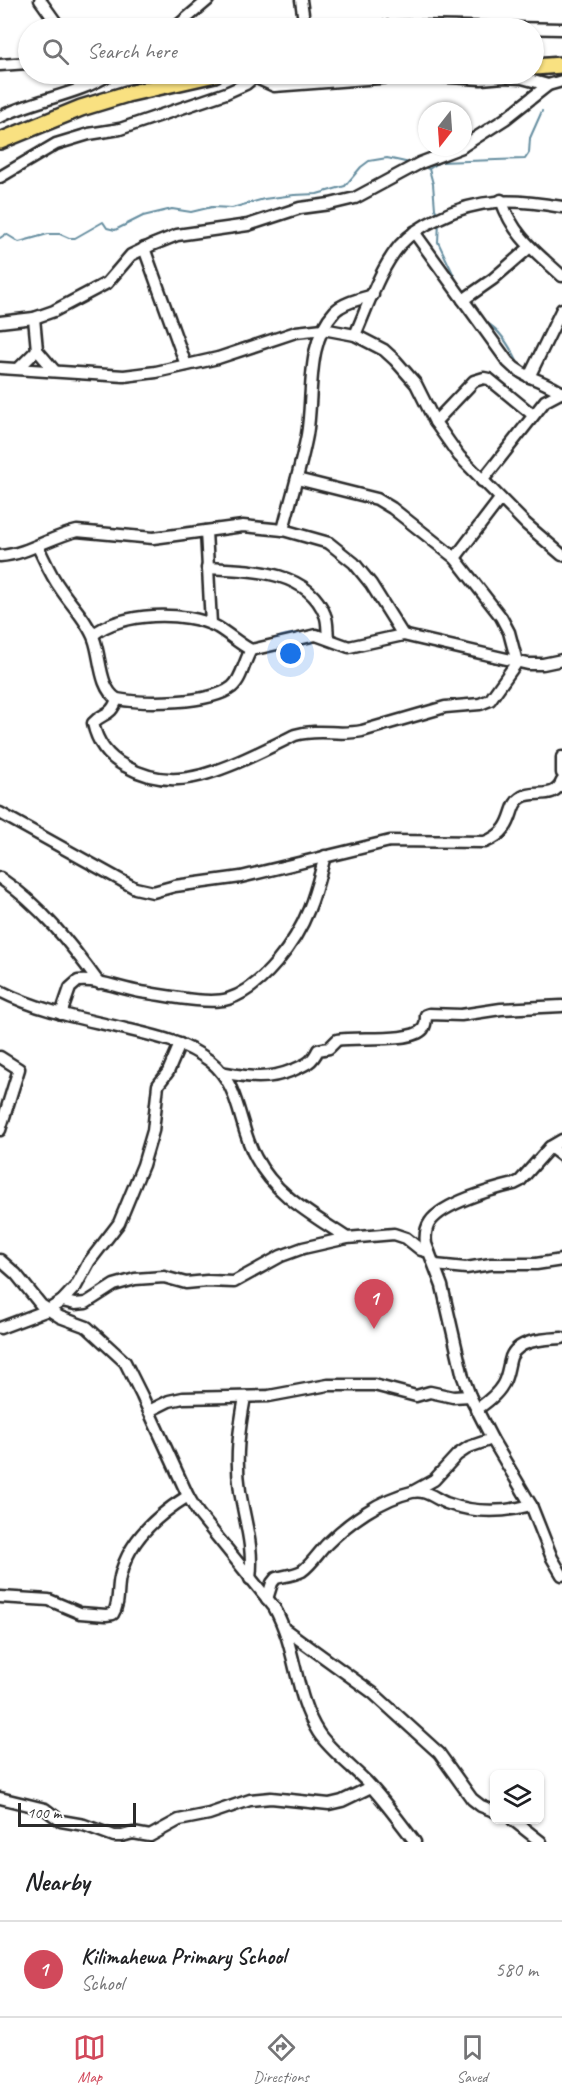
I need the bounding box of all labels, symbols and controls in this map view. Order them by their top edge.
search box [18,18,544,84]
icon: search [39,35,72,68]
text: Search here [87,37,177,65]
north arrow [418,102,472,156]
your location [276,639,305,668]
pin: 1 [354,1280,394,1329]
map controls [490,1770,544,1824]
button: layers [490,1770,544,1824]
scale bar [18,1800,136,1828]
text: 100 m [27,1803,61,1823]
text: Nearby [24,1865,89,1898]
text: Kilimahewa Primary School [81,1943,286,1971]
text: 1 [39,1957,48,1982]
text: 580 m [495,1957,538,1982]
text: School [81,1971,124,1996]
tab: Map [73,2031,106,2087]
tab: Directions [253,2031,309,2087]
tab: Saved [456,2031,489,2087]

